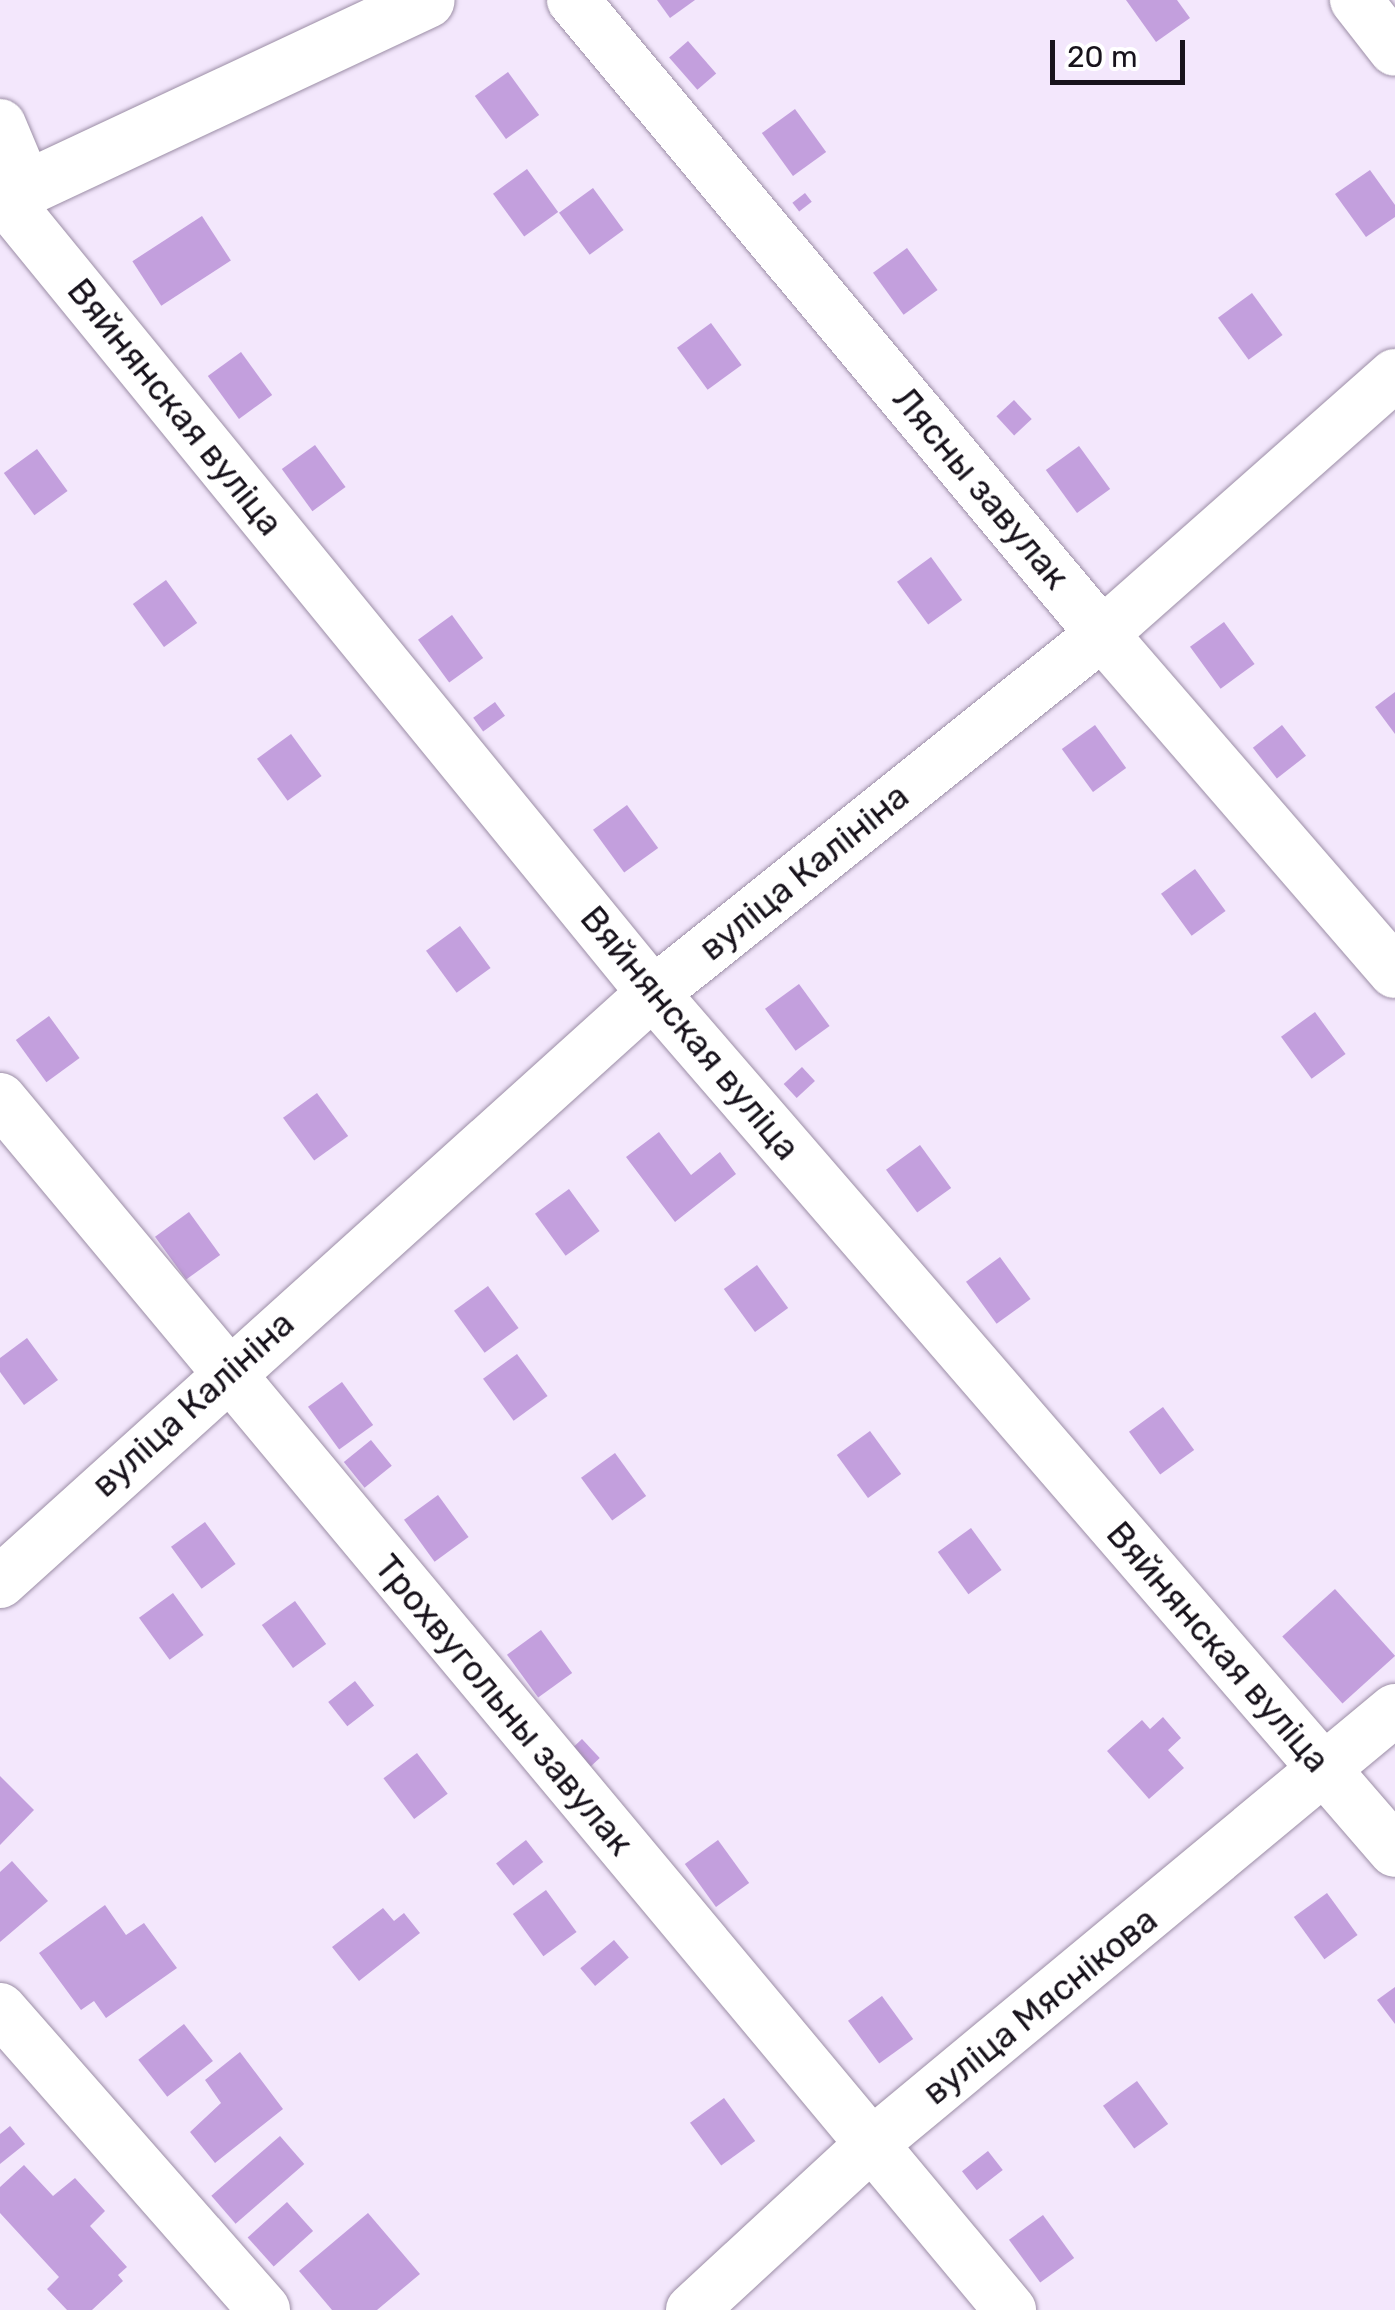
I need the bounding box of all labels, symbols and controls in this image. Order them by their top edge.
scale bar [1055,20,1190,82]
text: 20 m [1067,39,1138,75]
street label: Вяйнянская вуліца [59,270,291,544]
street label: Лясны завулак [884,378,1078,598]
street label: вуліца Калініна [691,775,917,969]
street label: Вяйнянская вуліца [572,898,808,1168]
street label: вуліца Калініна [83,1302,303,1506]
street label: Вяйнянская вуліца [1098,1513,1338,1781]
street label: Трохвугольны завулак [366,1546,642,1864]
street label: вуліца Мяснікова [915,1899,1165,2113]

